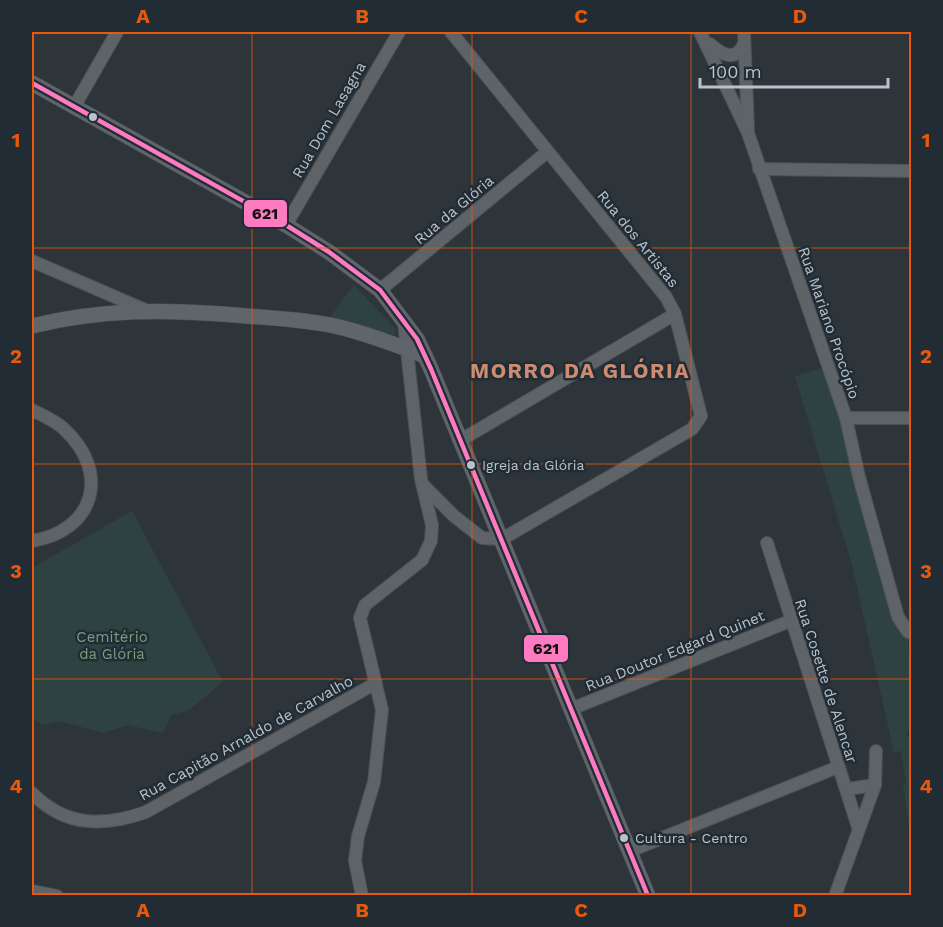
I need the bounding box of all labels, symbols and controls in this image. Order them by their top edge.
text: A [136,4,150,28]
text: B [355,4,369,28]
text: C [574,4,588,28]
text: D [793,4,807,28]
scale bar [700,51,888,89]
street label: Rua Dom Lasagna [288,58,370,181]
text: 100 m [709,61,762,82]
unlabelled marker [87,111,99,123]
text: 1 [12,128,20,152]
text: 1 [922,128,930,152]
street label: Rua da Glória [411,171,498,248]
street label: Rua dos Artistas [593,187,683,291]
line badge: 621 [243,199,288,228]
text: 621 [252,204,278,223]
street label: Rua Mariano Procópio [795,245,863,401]
text: 2 [10,344,22,368]
text: 2 [920,344,932,368]
district label: MORRO DA GLÓRIA [470,358,690,383]
place label: Igreja da Glória [482,457,585,473]
marker: Igreja da Glória [465,459,477,471]
text: 3 [10,559,22,583]
text: 3 [920,559,932,583]
street label: Rua Cosette de Alencar [791,597,861,765]
street label: Rua Doutor Edgard Quinet [583,607,768,695]
park label: Cemitério da Glória [76,628,148,663]
line badge: 621 [523,634,569,663]
text: 621 [533,639,559,658]
street label: Rua Capitão Arnaldo de Carvalho [136,672,356,804]
text: 4 [10,774,23,798]
text: 4 [920,774,933,798]
place label: Cultura - Centro [635,830,748,846]
marker: Cultura - Centro [618,832,630,844]
text: A [136,898,150,922]
text: B [355,898,369,922]
text: C [574,898,588,922]
text: D [793,898,807,922]

